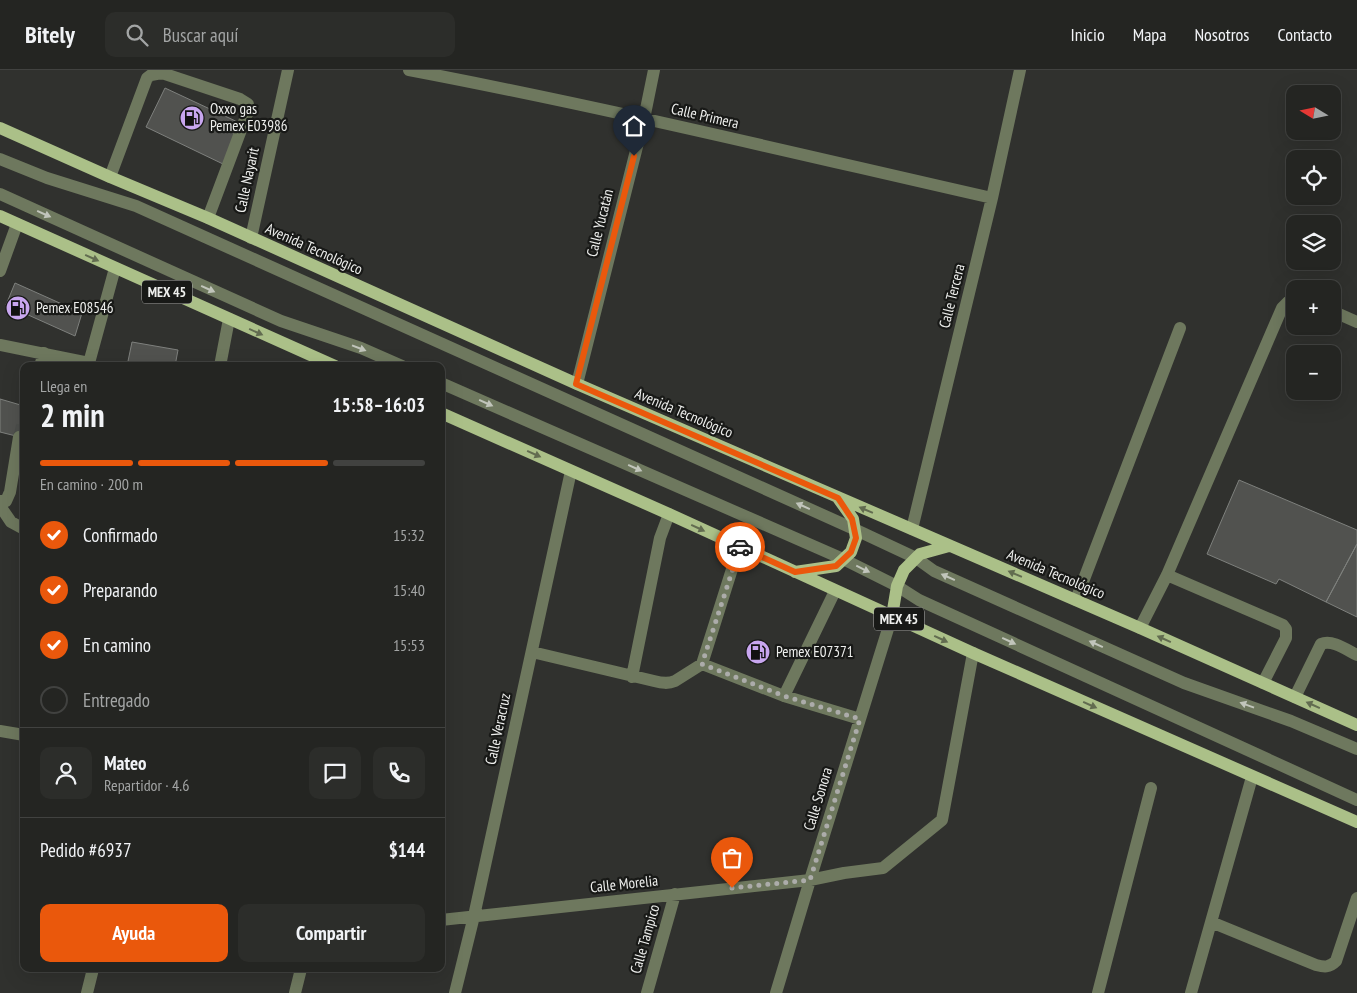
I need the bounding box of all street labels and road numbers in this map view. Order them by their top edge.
street label: Calle Primera [669,99,741,133]
street label: Calle Nayarit [230,146,263,214]
street label: Calle Yucatán [582,187,617,259]
street label: Avenida Tecnológico [263,219,366,279]
street label: Calle Tercera [934,262,969,330]
road number: MEX 45 [142,280,192,303]
street label: Avenida Tecnológico [632,383,736,442]
street label: Avenida Tecnológico [1004,544,1108,603]
road number: MEX 45 [874,608,924,630]
street label: Calle Veracruz [481,691,514,766]
street label: Calle Sonora [799,765,836,833]
street label: Calle Morelia [589,870,659,897]
street label: Calle Tampico [626,902,663,976]

